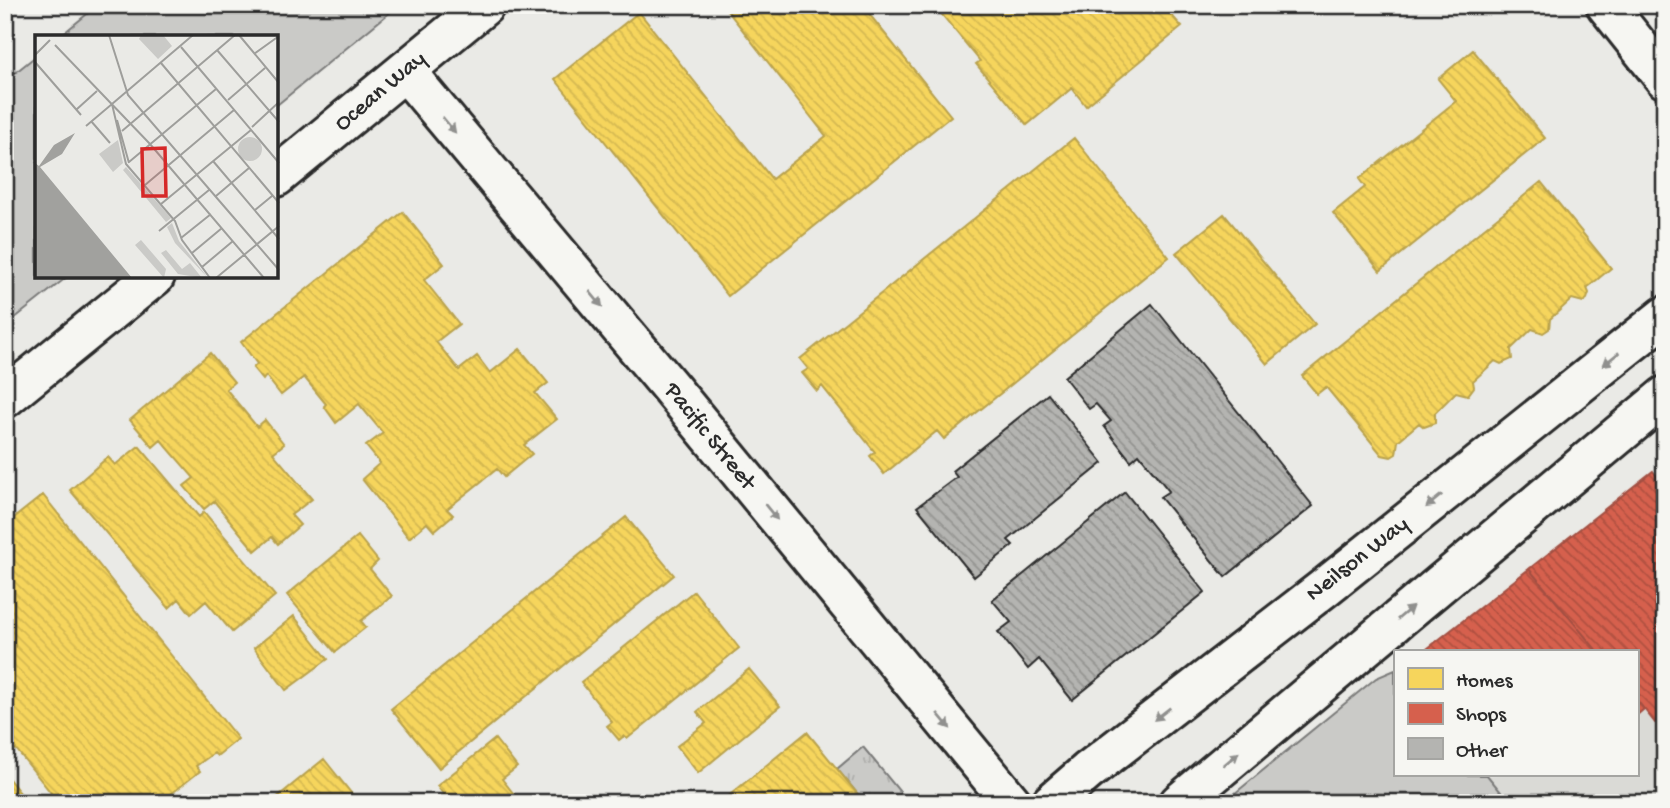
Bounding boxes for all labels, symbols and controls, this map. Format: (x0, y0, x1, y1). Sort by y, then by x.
inset map (35, 35, 278, 278)
street label: Ocean Way (329, 45, 433, 139)
one-way arrow (442, 115, 457, 133)
one-way arrow (588, 289, 603, 307)
one-way arrow (1603, 351, 1621, 366)
street label: Pacific Street (656, 376, 763, 498)
one-way arrow (1425, 493, 1443, 508)
one-way arrow (763, 504, 778, 521)
street label: Neilson Way (1301, 511, 1415, 609)
one-way arrow (1397, 606, 1414, 621)
legend (1394, 650, 1638, 776)
text: Homes (1456, 670, 1514, 695)
text: Shops (1456, 704, 1507, 729)
one-way arrow (1153, 707, 1171, 722)
one-way arrow (937, 712, 952, 730)
text: Other (1456, 740, 1508, 765)
one-way arrow (1222, 752, 1239, 767)

